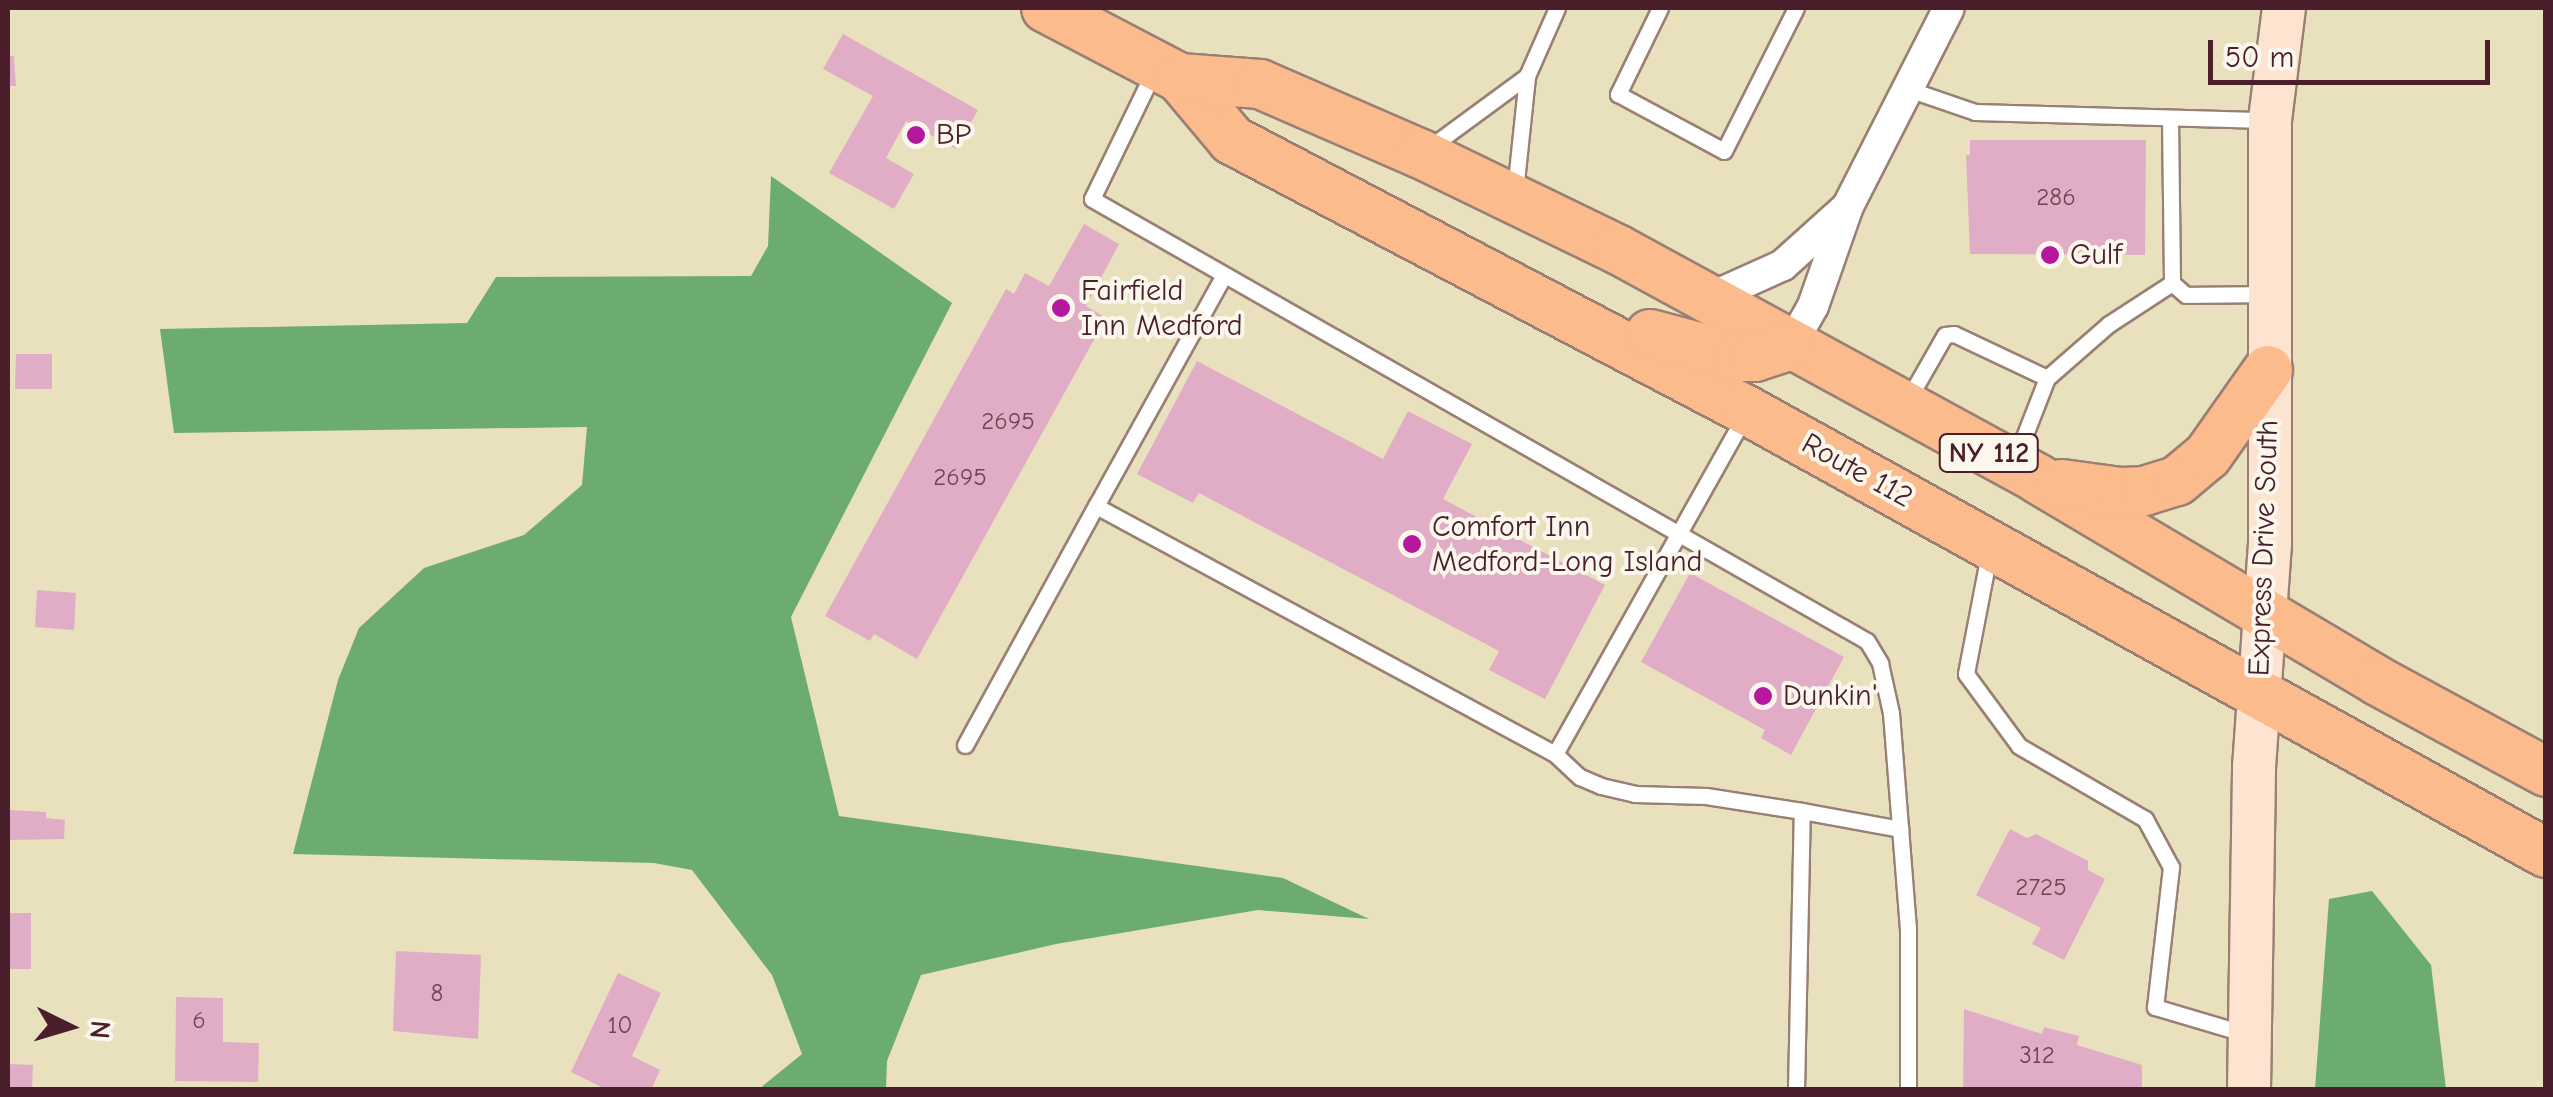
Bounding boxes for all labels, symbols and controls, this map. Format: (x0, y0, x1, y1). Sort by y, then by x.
scale bar (2213, 20, 2496, 82)
text: 50 m (2225, 40, 2294, 75)
place label: BP (936, 117, 971, 153)
marker: BP (905, 124, 927, 146)
house number: 286 (2036, 182, 2076, 212)
place label: Gulf (2070, 237, 2122, 273)
marker: Gulf (2039, 244, 2061, 266)
place label: Fairfield Inn Medford (1081, 273, 1243, 344)
marker: Fairfield Inn Medford (1050, 297, 1072, 319)
house number: 2695 (981, 406, 1035, 436)
street label: Express Drive South (2242, 419, 2286, 677)
street label: Route 112 (1795, 426, 1919, 516)
road number: NY 112 (1936, 430, 2042, 476)
house number: 2695 (933, 462, 987, 492)
place label: Comfort Inn Medford-Long Island (1432, 509, 1702, 580)
marker: Comfort Inn Medford-Long Island (1401, 533, 1423, 555)
place label: Dunkin' (1783, 678, 1878, 714)
marker: Dunkin' (1752, 685, 1774, 707)
house number: 2725 (2015, 872, 2067, 902)
north arrow (20, 977, 120, 1077)
house number: 8 (431, 978, 443, 1008)
house number: 6 (192, 1005, 206, 1035)
house number: 10 (607, 1010, 633, 1040)
text: N (83, 1019, 117, 1040)
house number: 312 (2019, 1040, 2055, 1070)

